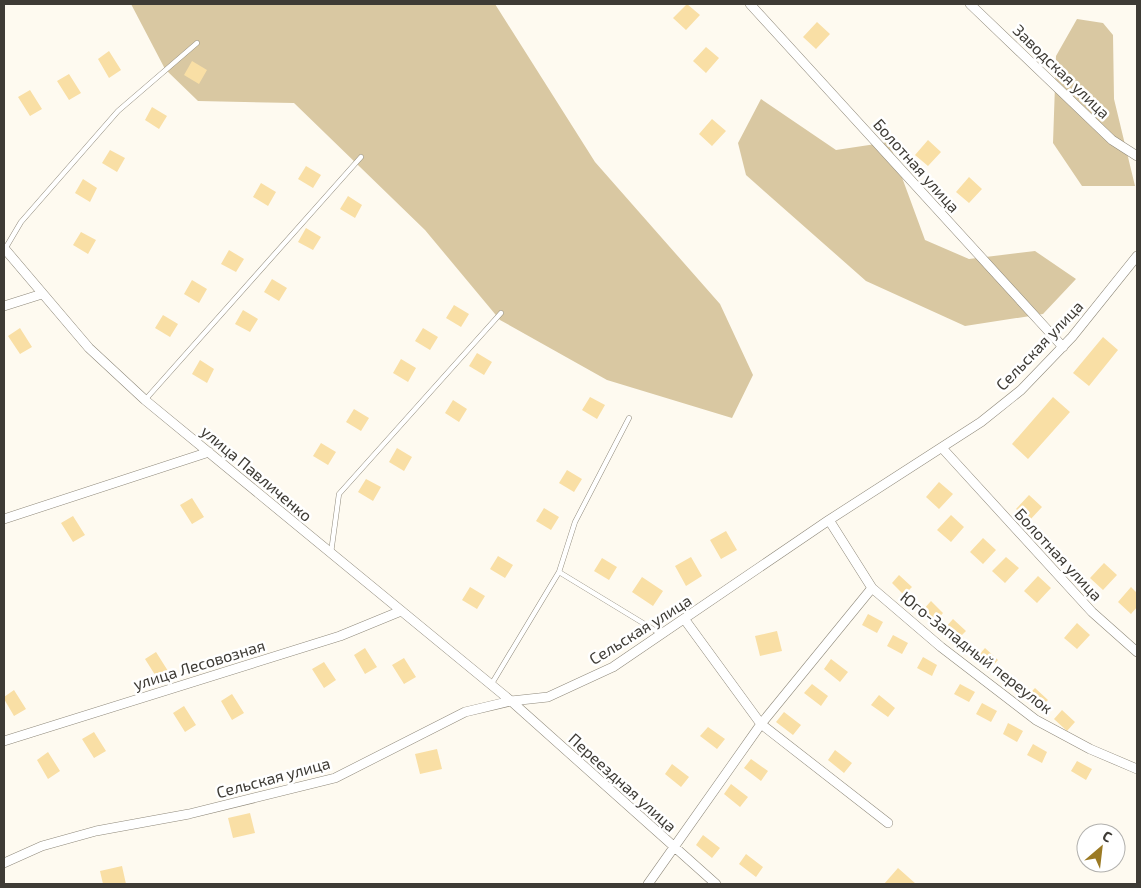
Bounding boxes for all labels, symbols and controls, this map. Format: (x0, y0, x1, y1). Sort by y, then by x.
street label: Заводская улица (1009, 20, 1114, 123)
street label: Болотная улица (869, 114, 964, 216)
street label: Сельская улица (991, 296, 1087, 394)
street label: улица Павличенко (197, 421, 316, 526)
street label: Болотная улица (1011, 504, 1107, 605)
street label: Юго-Западный переулок (897, 587, 1057, 718)
street label: Сельская улица (585, 590, 695, 669)
street label: улица Лесовозная (131, 635, 268, 694)
street label: Переездная улица (565, 729, 681, 836)
street label: Сельская улица (214, 753, 332, 802)
north arrow (1076, 823, 1126, 873)
text: С (1100, 827, 1115, 846)

